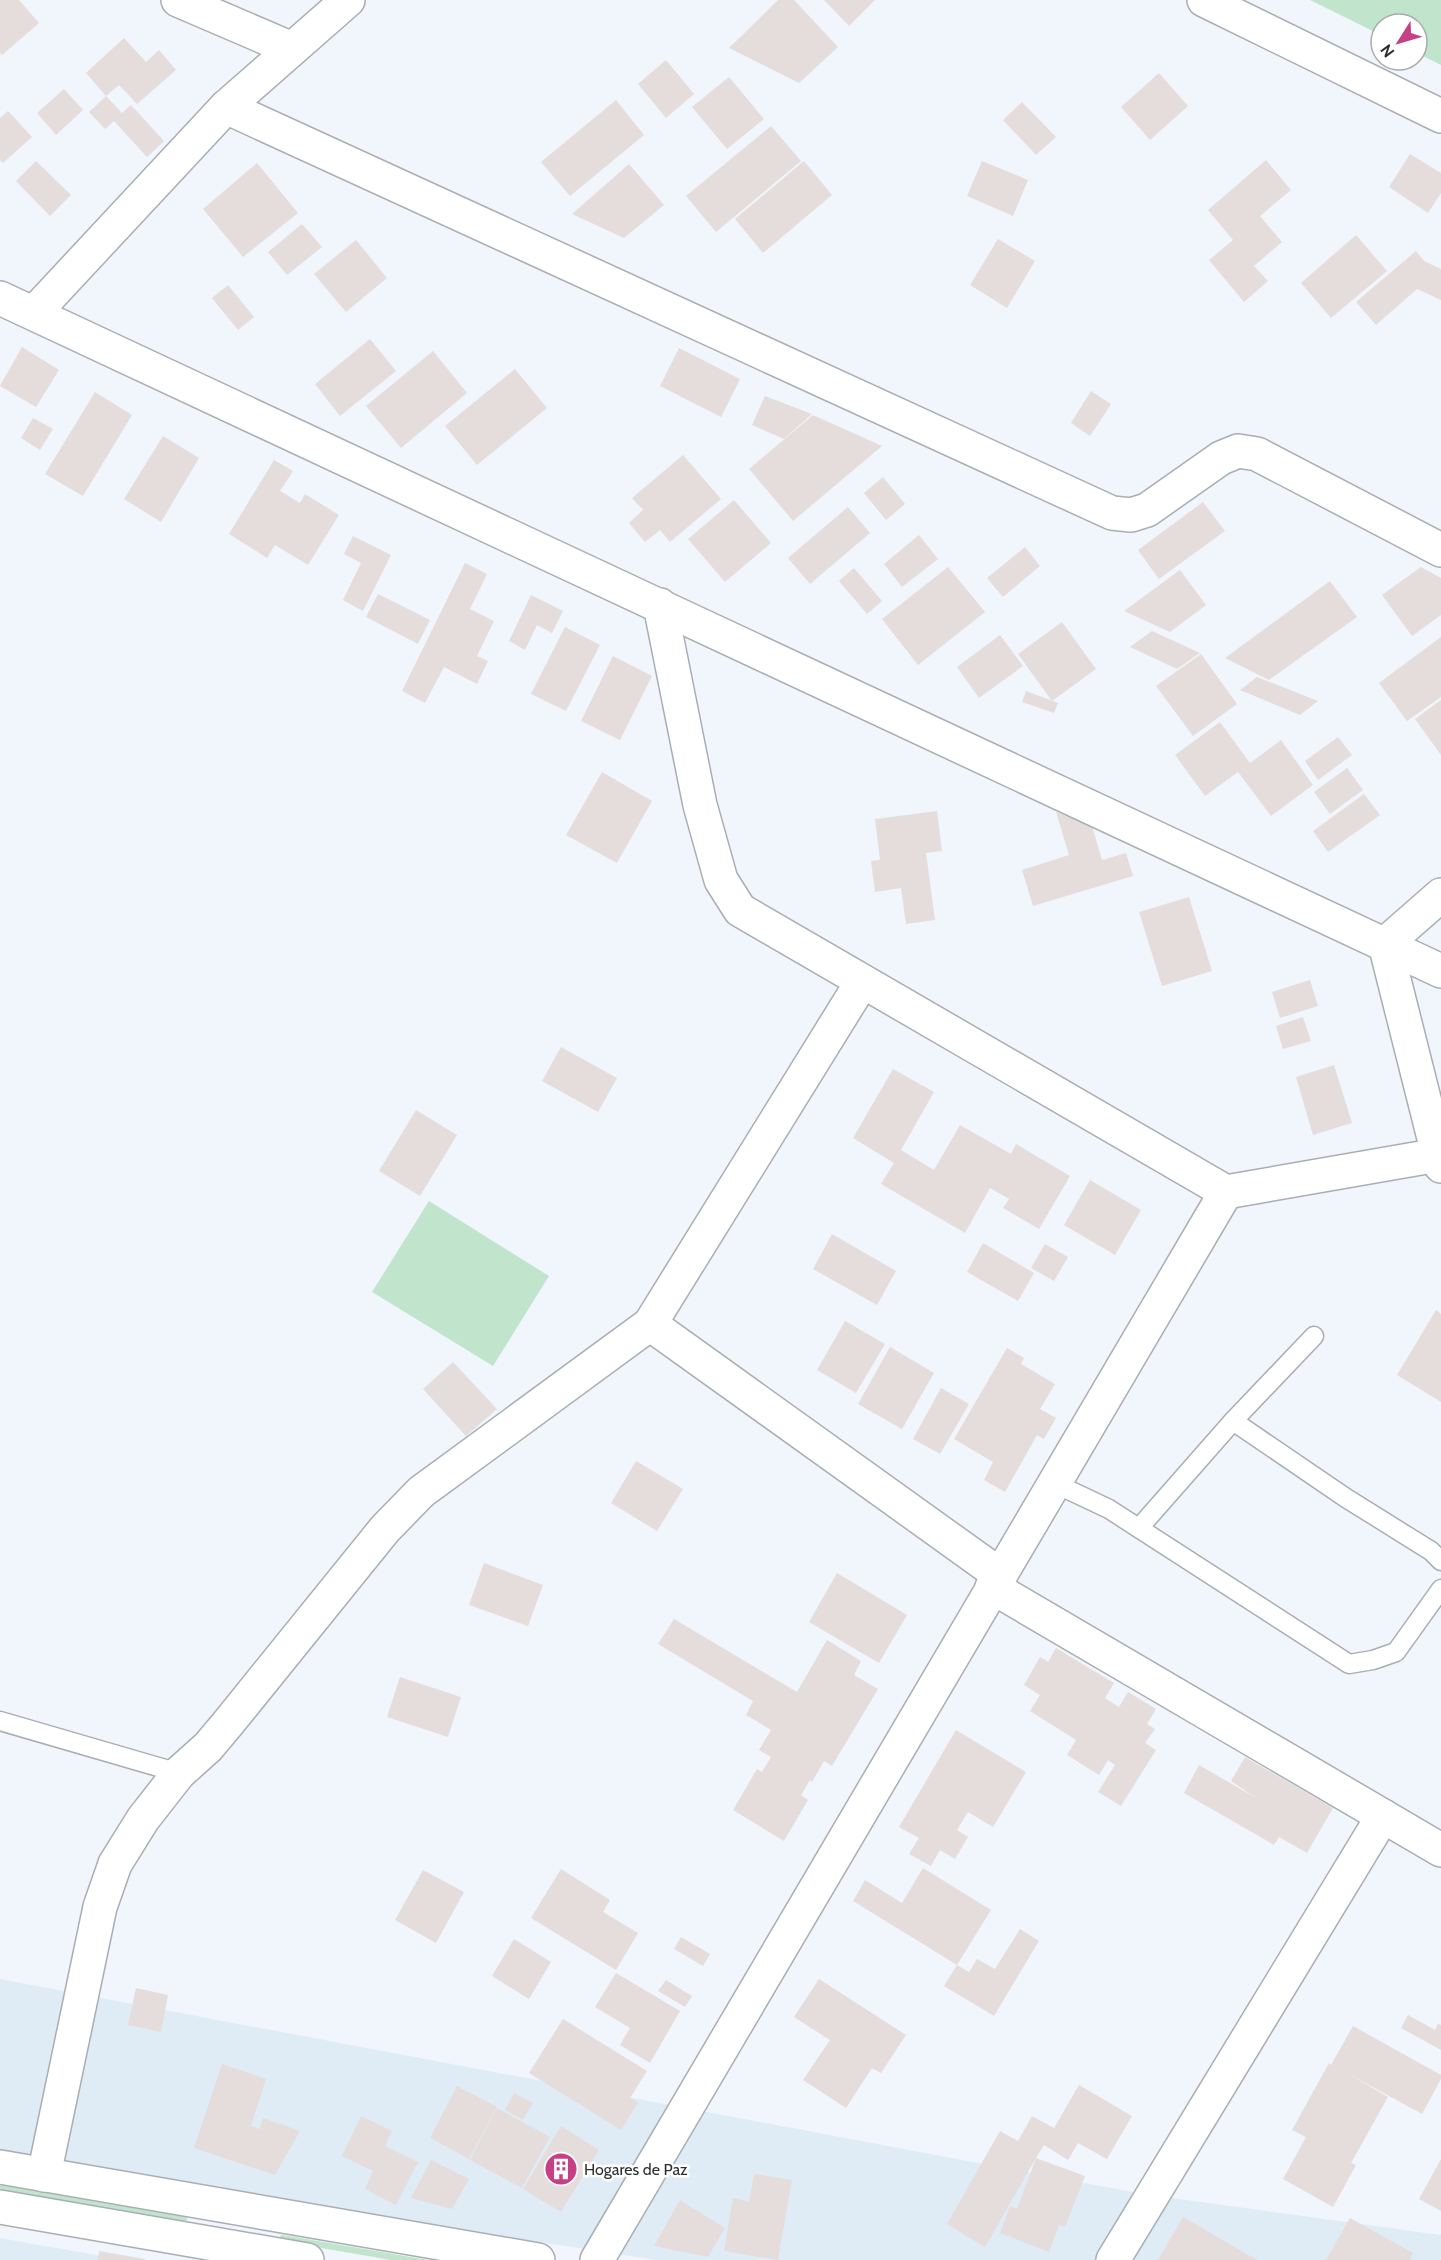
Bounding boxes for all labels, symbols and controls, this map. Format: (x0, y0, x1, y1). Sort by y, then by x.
north arrow (1369, 12, 1429, 72)
text: N (1376, 40, 1398, 61)
building icon: Hogares de Paz (543, 2151, 579, 2187)
place label: Hogares de Paz (584, 2160, 688, 2179)

